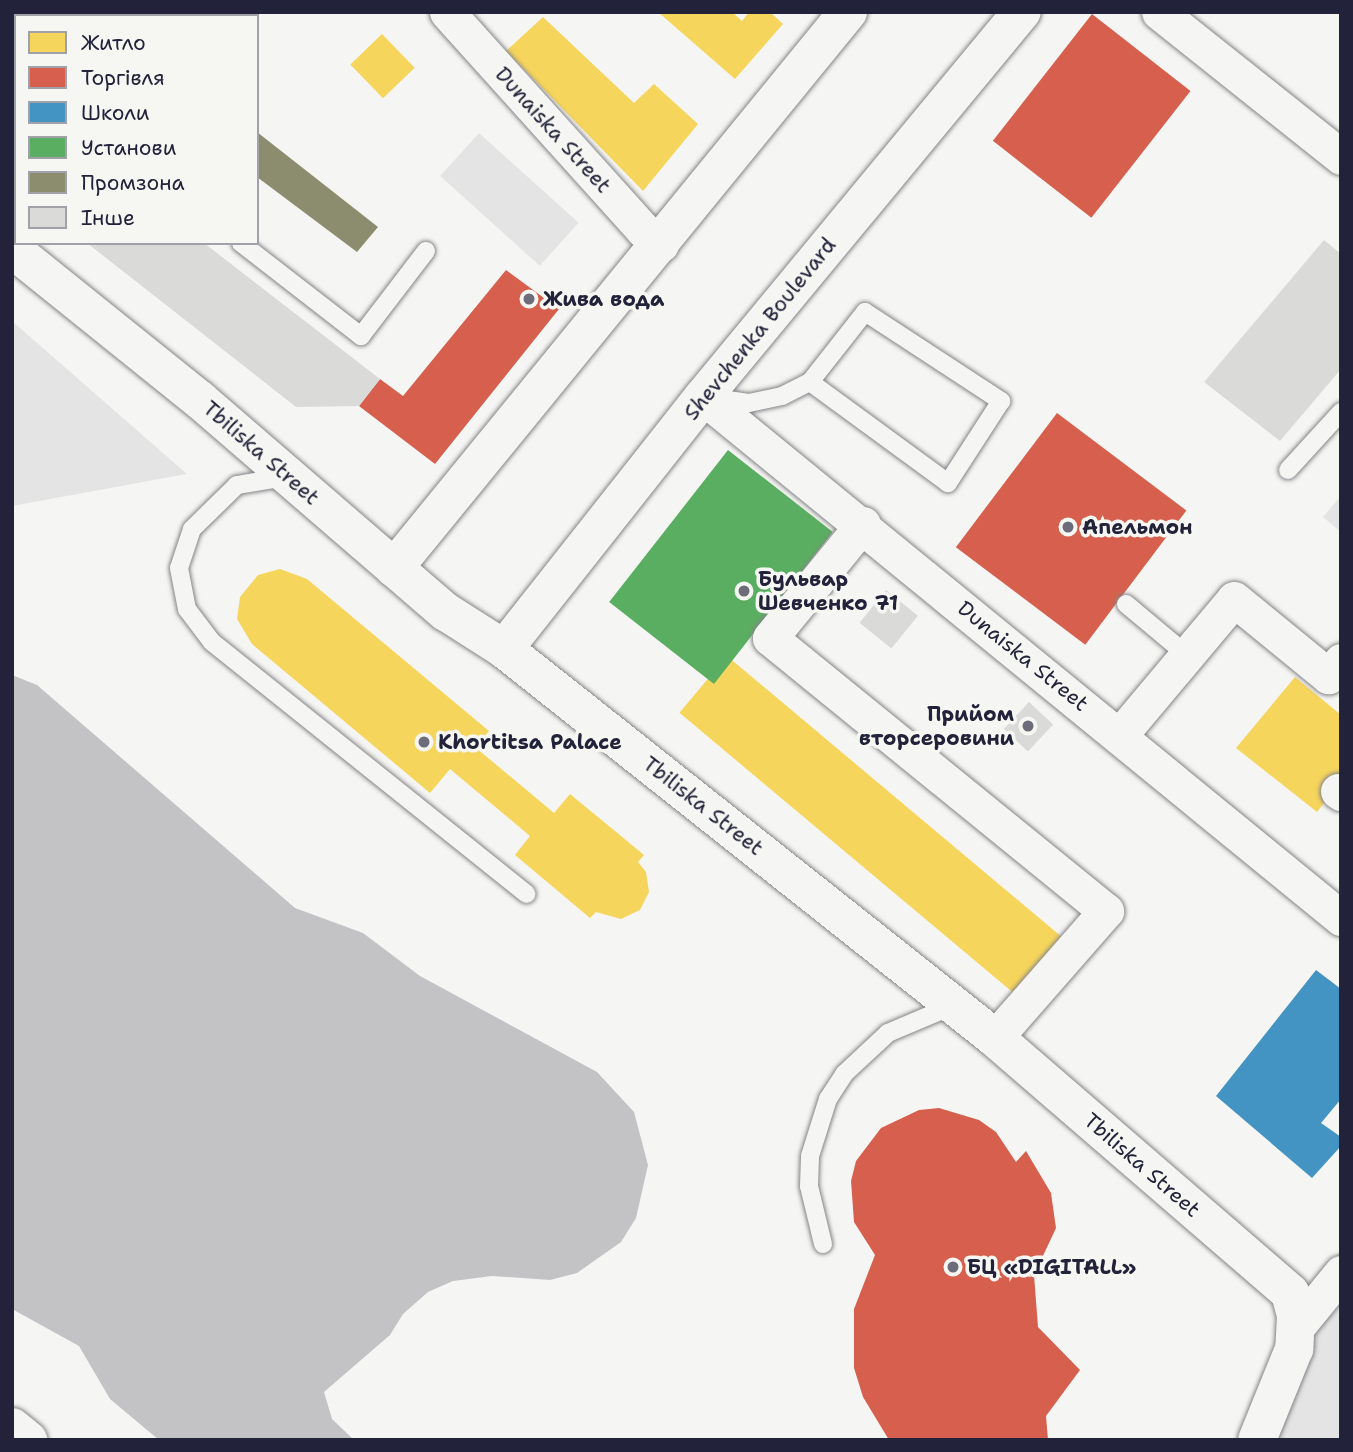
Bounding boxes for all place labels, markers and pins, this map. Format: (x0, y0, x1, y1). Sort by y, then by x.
place label: Жива вода (543, 286, 664, 312)
marker: Жива вода (521, 291, 537, 307)
place label: Апельмон (1082, 514, 1193, 540)
marker: Апельмон (1060, 519, 1076, 535)
place label: Бульвар Шевченко 71 (758, 566, 898, 616)
marker: Бульвар Шевченко 71 (736, 583, 752, 599)
place label: Прийом вторсеровини (859, 701, 1014, 751)
marker: Прийом вторсеровини (1020, 718, 1036, 734)
place label: Khortitsa Palace (438, 729, 622, 755)
marker: Khortitsa Palace (416, 734, 432, 750)
place label: БЦ «DIGITALL» (967, 1254, 1136, 1280)
marker: БЦ «DIGITALL» (945, 1259, 961, 1275)

